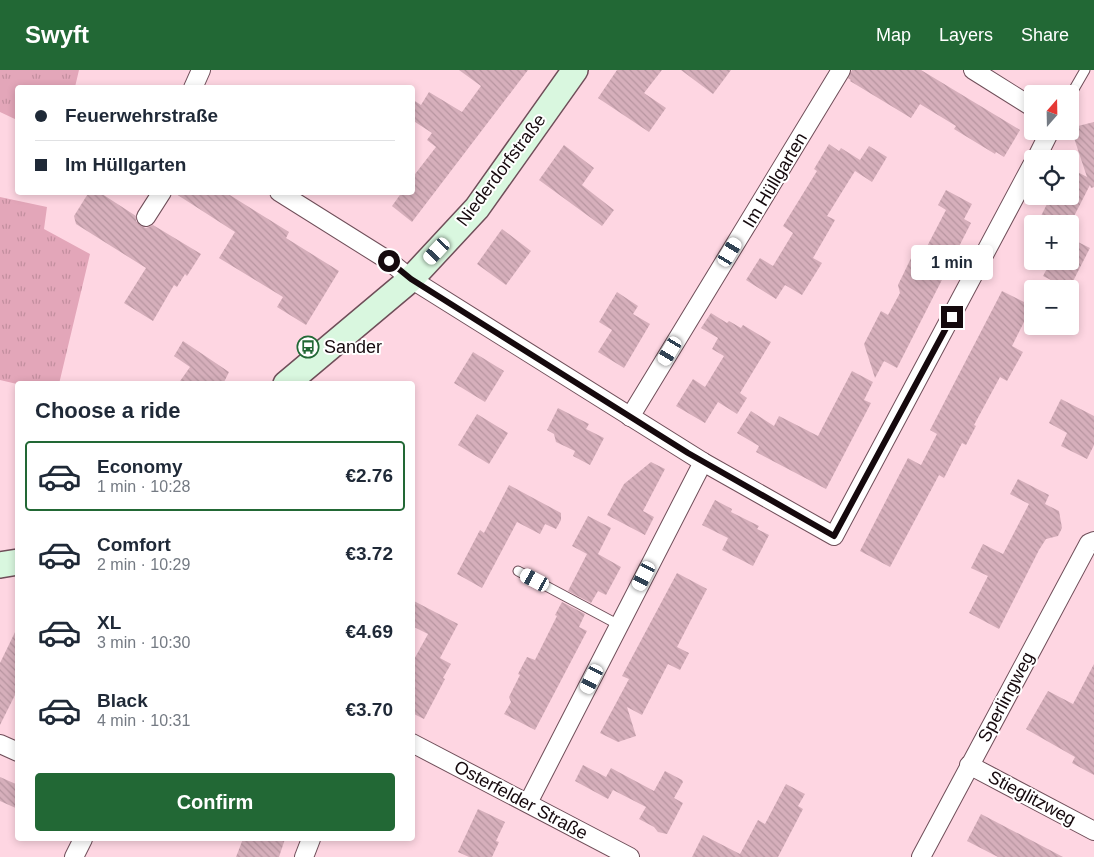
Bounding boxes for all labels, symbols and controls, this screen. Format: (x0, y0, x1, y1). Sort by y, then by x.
text: Swyft (25, 21, 89, 48)
text: Map (876, 25, 911, 45)
text: Layers (939, 25, 993, 45)
text: Share (1021, 25, 1069, 45)
north arrow (1024, 85, 1079, 140)
map controls (1024, 85, 1079, 335)
text: Feuerwehrstraße (65, 105, 218, 126)
street label: Niederdorfstraße (452, 110, 550, 230)
street label: Im Hüllgarten (739, 129, 811, 231)
button: locate (1024, 150, 1079, 205)
text: Im Hüllgarten (65, 154, 186, 175)
button: + (1024, 215, 1079, 270)
car (421, 235, 452, 267)
car (715, 235, 744, 269)
callout: 1 min (911, 244, 993, 280)
route start (378, 250, 400, 272)
text: 1 min (931, 254, 973, 271)
button: − (1024, 280, 1079, 335)
route end (941, 306, 963, 328)
car (655, 334, 684, 368)
bus stop icon: Sander (296, 335, 320, 359)
place label: Sander (324, 337, 382, 357)
text: Choose a ride (35, 398, 180, 423)
icon: car (37, 454, 82, 499)
text: Economy (97, 456, 183, 477)
text: €2.76 (345, 465, 393, 486)
text: 1 min · 10:28 (97, 478, 190, 495)
icon: car (37, 532, 82, 577)
text: Comfort (97, 534, 171, 555)
text: €3.72 (345, 543, 393, 564)
text: 2 min · 10:29 (97, 556, 190, 573)
car (630, 559, 657, 593)
car (518, 566, 551, 594)
icon: car (37, 610, 82, 655)
text: XL (97, 612, 121, 633)
text: €4.69 (345, 621, 393, 642)
text: 3 min · 10:30 (97, 634, 190, 651)
street label: Sperlingweg (974, 649, 1038, 745)
car (578, 662, 605, 696)
icon: car (37, 688, 82, 733)
text: Black (97, 690, 148, 711)
text: €3.70 (345, 699, 393, 720)
text: 4 min · 10:31 (97, 712, 190, 729)
street label: Osterfelder Straße (451, 756, 591, 844)
street label: Stieglitzweg (985, 767, 1079, 829)
button: Confirm (35, 773, 395, 831)

